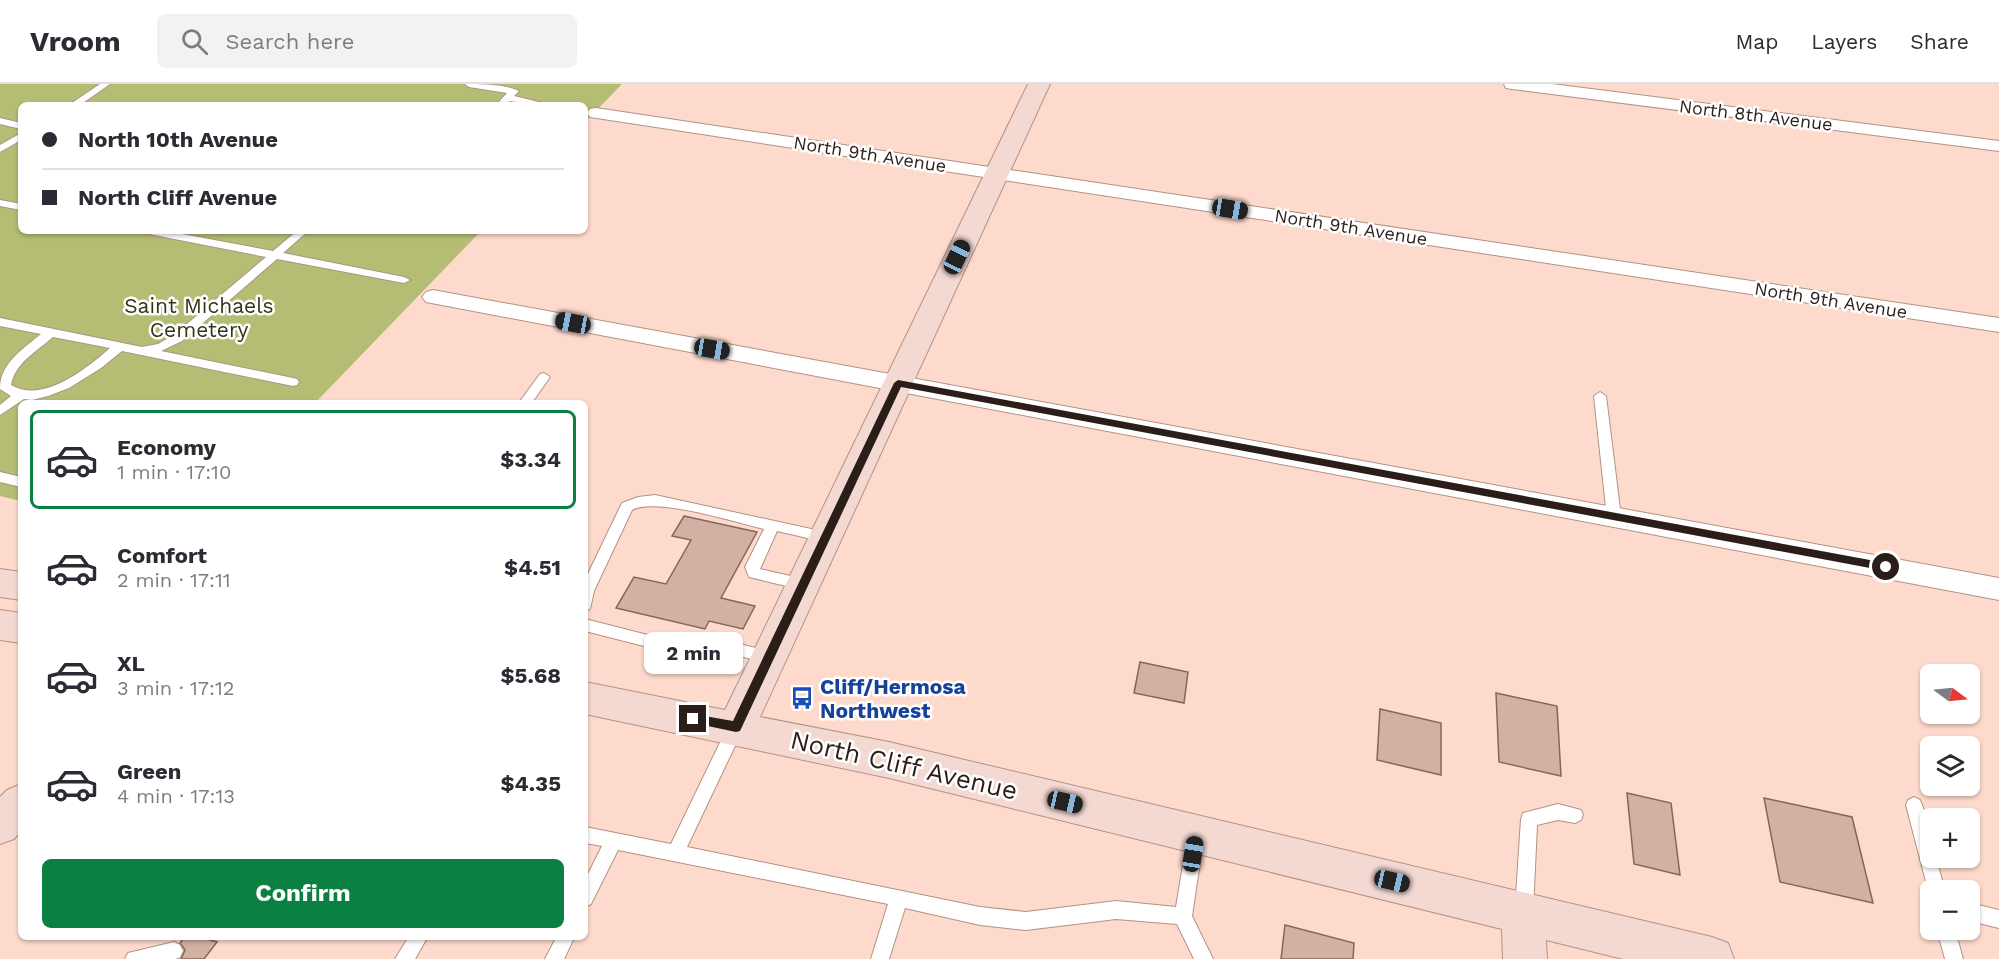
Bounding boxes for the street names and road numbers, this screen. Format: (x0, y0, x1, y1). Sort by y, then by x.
street label: North 8th Avenue (1678, 95, 1834, 135)
street label: North 9th Avenue (792, 132, 948, 176)
street label: North 9th Avenue (1273, 205, 1429, 249)
street label: North 9th Avenue (1753, 278, 1909, 322)
street label: North Cliff Avenue (788, 724, 1020, 806)

